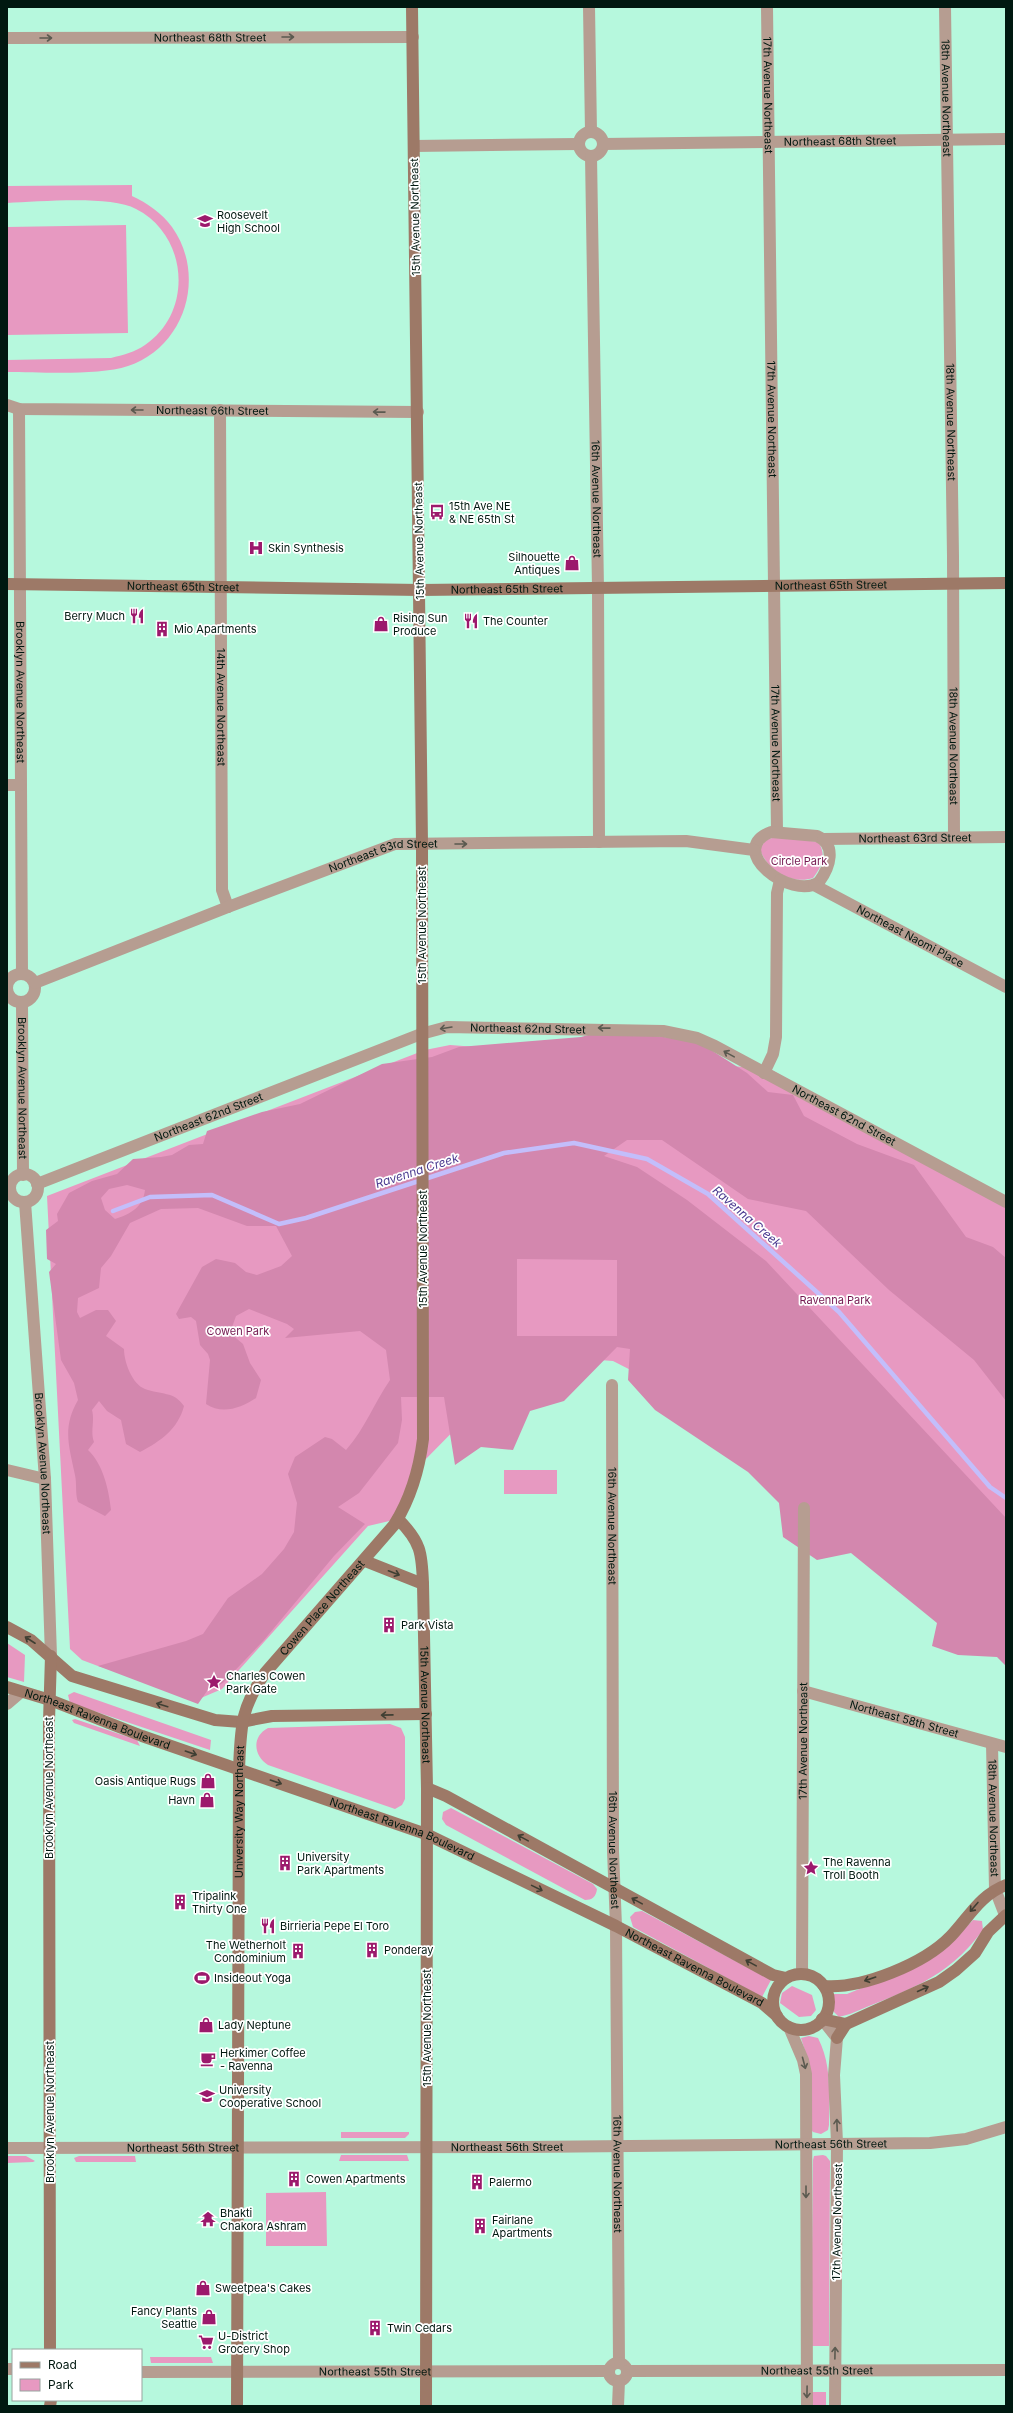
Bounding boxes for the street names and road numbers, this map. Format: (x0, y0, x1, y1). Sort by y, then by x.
street label: Northeast 68th Street (154, 30, 267, 45)
street label: 17th Avenue Northeast (760, 36, 776, 154)
street label: 18th Avenue Northeast (938, 39, 954, 157)
street label: Northeast 68th Street (784, 133, 897, 149)
street label: 15th Avenue Northeast (407, 158, 423, 276)
street label: 17th Avenue Northeast (764, 360, 780, 478)
street label: 18th Avenue Northeast (943, 363, 959, 481)
street label: Northeast 66th Street (156, 403, 269, 418)
street label: 16th Avenue Northeast (589, 440, 605, 558)
street label: 15th Avenue Northeast (411, 482, 427, 600)
street label: Northeast 65th Street (775, 577, 888, 593)
street label: Northeast 65th Street (127, 579, 240, 594)
street label: Northeast 65th Street (451, 581, 564, 597)
street label: Brooklyn Avenue Northeast (13, 621, 28, 764)
street label: 14th Avenue Northeast (214, 648, 228, 766)
street label: 17th Avenue Northeast (768, 684, 784, 802)
street label: 18th Avenue Northeast (946, 687, 961, 805)
street label: Northeast 63rd Street (858, 830, 972, 846)
street label: Northeast 63rd Street (327, 837, 438, 875)
street label: 15th Avenue Northeast (415, 866, 429, 984)
street label: Northeast Naomi Place (854, 902, 966, 970)
street label: Brooklyn Avenue Northeast (15, 1017, 30, 1160)
street label: Northeast 62nd Street (470, 1020, 586, 1037)
street label: Northeast 62nd Street (790, 1082, 899, 1149)
street label: Northeast 62nd Street (152, 1089, 265, 1145)
street label: 15th Avenue Northeast (416, 1190, 430, 1308)
street label: Brooklyn Avenue Northeast (32, 1392, 54, 1535)
street label: 16th Avenue Northeast (605, 1467, 619, 1585)
street label: Cowen Place Northeast (276, 1557, 368, 1658)
street label: 15th Avenue Northeast (417, 1646, 434, 1764)
street label: 17th Avenue Northeast (796, 1682, 810, 1800)
street label: Northeast Ravenna Boulevard (23, 1686, 172, 1752)
street label: Northeast 58th Street (848, 1697, 961, 1741)
street label: Brooklyn Avenue Northeast (42, 1717, 56, 1859)
street label: University Way Northeast (232, 1745, 247, 1878)
street label: 18th Avenue Northeast (985, 1759, 1002, 1877)
street label: 16th Avenue Northeast (606, 1791, 622, 1910)
street label: Northeast Ravenna Boulevard (328, 1794, 477, 1863)
street label: Northeast Ravenna Boulevard (623, 1925, 766, 2010)
street label: 15th Avenue Northeast (420, 1969, 434, 2087)
street label: Brooklyn Avenue Northeast (43, 2041, 57, 2183)
street label: 16th Avenue Northeast (610, 2115, 625, 2233)
street label: Northeast 56th Street (775, 2136, 888, 2152)
street label: Northeast 56th Street (451, 2140, 564, 2154)
street label: Northeast 56th Street (127, 2141, 240, 2155)
street label: 17th Avenue Northeast (829, 2163, 845, 2281)
street label: Northeast 55th Street (761, 2363, 874, 2378)
street label: Northeast 55th Street (319, 2364, 432, 2379)

